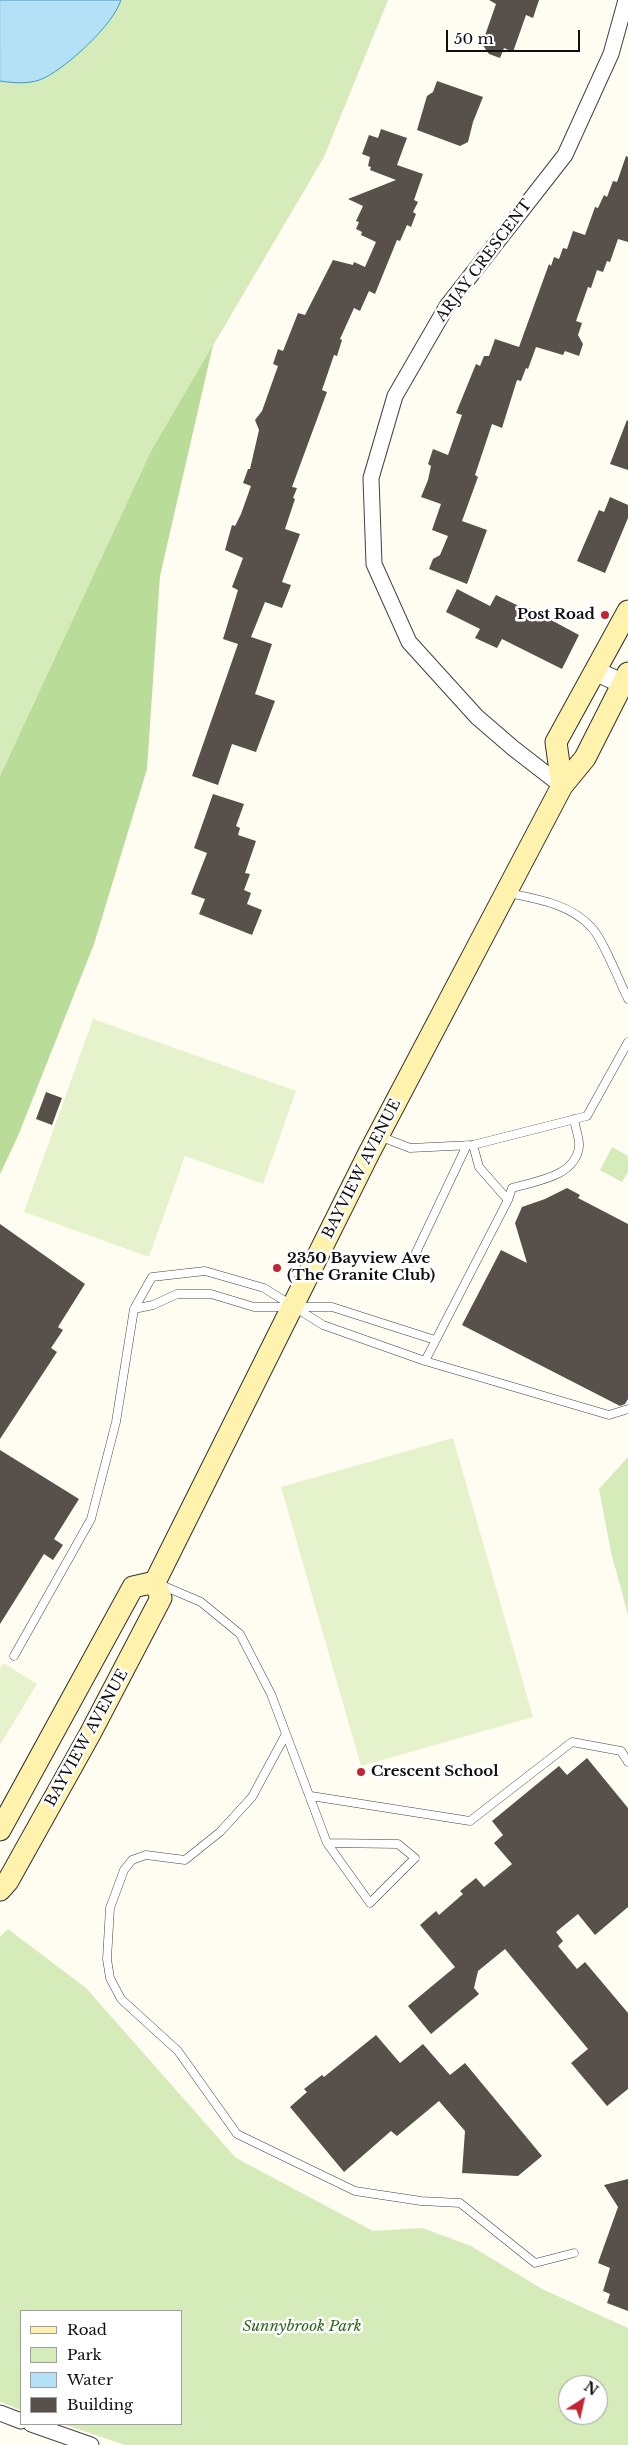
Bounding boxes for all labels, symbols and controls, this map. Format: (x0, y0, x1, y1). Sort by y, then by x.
scale bar (448, 20, 582, 52)
text: 50 m (454, 29, 494, 48)
street label: ARJAY CRESCENT (432, 197, 536, 325)
place label: Post Road (517, 606, 595, 624)
marker: Post Road (599, 609, 611, 621)
street label: BAYVIEW AVENUE (319, 1096, 405, 1242)
place label: 2350 Bayview Ave (The Granite Club) (287, 1250, 435, 1285)
marker: 2350 Bayview Ave (The Granite Club) (271, 1262, 283, 1274)
street label: BAYVIEW AVENUE (42, 1666, 132, 1810)
place label: Crescent School (371, 1763, 499, 1781)
marker: Crescent School (355, 1766, 367, 1778)
legend (20, 2310, 182, 2425)
park label: Sunnybrook Park (242, 2318, 362, 2336)
text: Road (67, 2320, 107, 2339)
text: Park (67, 2345, 102, 2364)
text: Water (67, 2370, 113, 2389)
north arrow (558, 2375, 608, 2425)
text: N (580, 2377, 602, 2400)
text: Building (67, 2395, 133, 2414)

